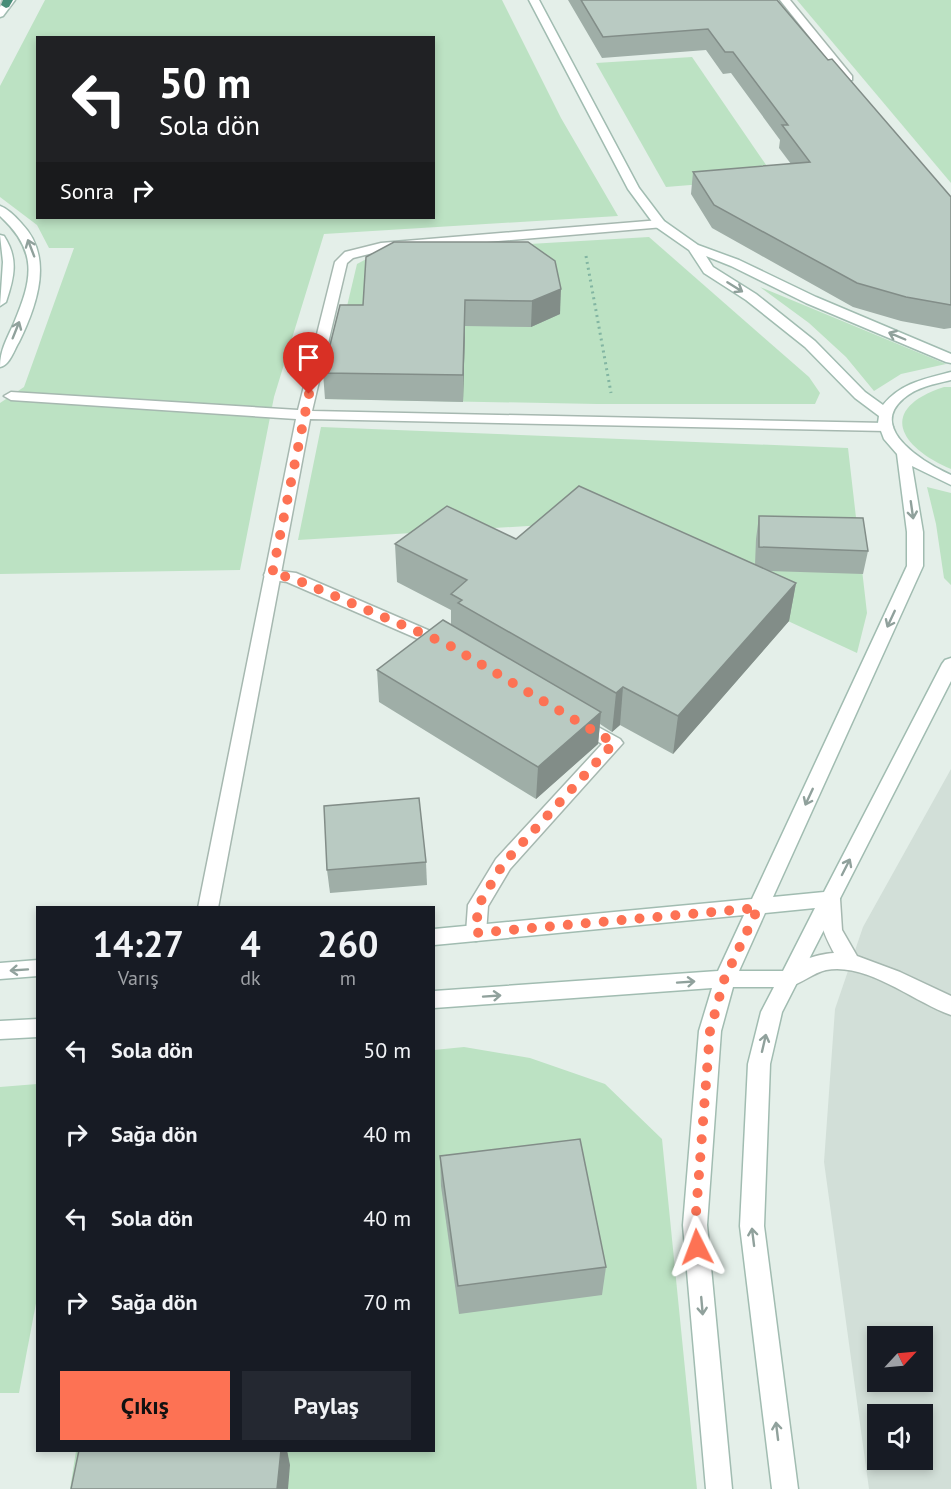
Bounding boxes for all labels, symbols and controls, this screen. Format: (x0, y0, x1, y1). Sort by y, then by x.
text: 50 m (159, 55, 251, 110)
icon: left (60, 60, 138, 138)
text: Sola dön (159, 108, 260, 142)
icon: right (126, 174, 159, 207)
text: Sonra (60, 177, 114, 205)
one-way arrow (24, 240, 35, 258)
one-way arrow (727, 281, 744, 294)
one-way arrow (11, 322, 22, 340)
one-way arrow (888, 330, 907, 341)
pin (283, 332, 334, 394)
icon: arrive (292, 341, 325, 374)
one-way arrow (906, 500, 917, 520)
one-way arrow (885, 610, 896, 628)
one-way arrow (803, 787, 815, 805)
one-way arrow (841, 859, 853, 877)
text: 14:27 (92, 920, 184, 967)
text: 4 (240, 920, 261, 967)
text: 260 (317, 920, 378, 967)
one-way arrow (9, 964, 29, 975)
text: Varış (118, 965, 159, 991)
text: dk (240, 965, 261, 991)
text: m (340, 965, 356, 991)
one-way arrow (676, 976, 696, 987)
one-way arrow (481, 991, 501, 1002)
icon: left (60, 1034, 93, 1067)
one-way arrow (759, 1034, 771, 1053)
text: Sola dön (111, 1036, 193, 1064)
text: 50 m (363, 1036, 411, 1064)
icon: right (60, 1118, 93, 1151)
text: Sağa dön (111, 1120, 198, 1148)
text: 40 m (363, 1120, 411, 1148)
icon: left (60, 1202, 93, 1235)
text: Sola dön (111, 1204, 193, 1232)
text: 40 m (363, 1204, 411, 1232)
position arrow (665, 1215, 729, 1279)
one-way arrow (747, 1228, 758, 1248)
icon: right (60, 1286, 93, 1319)
text: Sağa dön (111, 1288, 198, 1316)
text: 70 m (363, 1288, 411, 1316)
one-way arrow (697, 1296, 708, 1315)
north arrow (867, 1326, 933, 1392)
map controls (867, 1326, 933, 1470)
button: Çıkış (60, 1371, 230, 1440)
button: Paylaş (242, 1371, 411, 1440)
button: sound (867, 1404, 933, 1470)
one-way arrow (772, 1422, 783, 1441)

